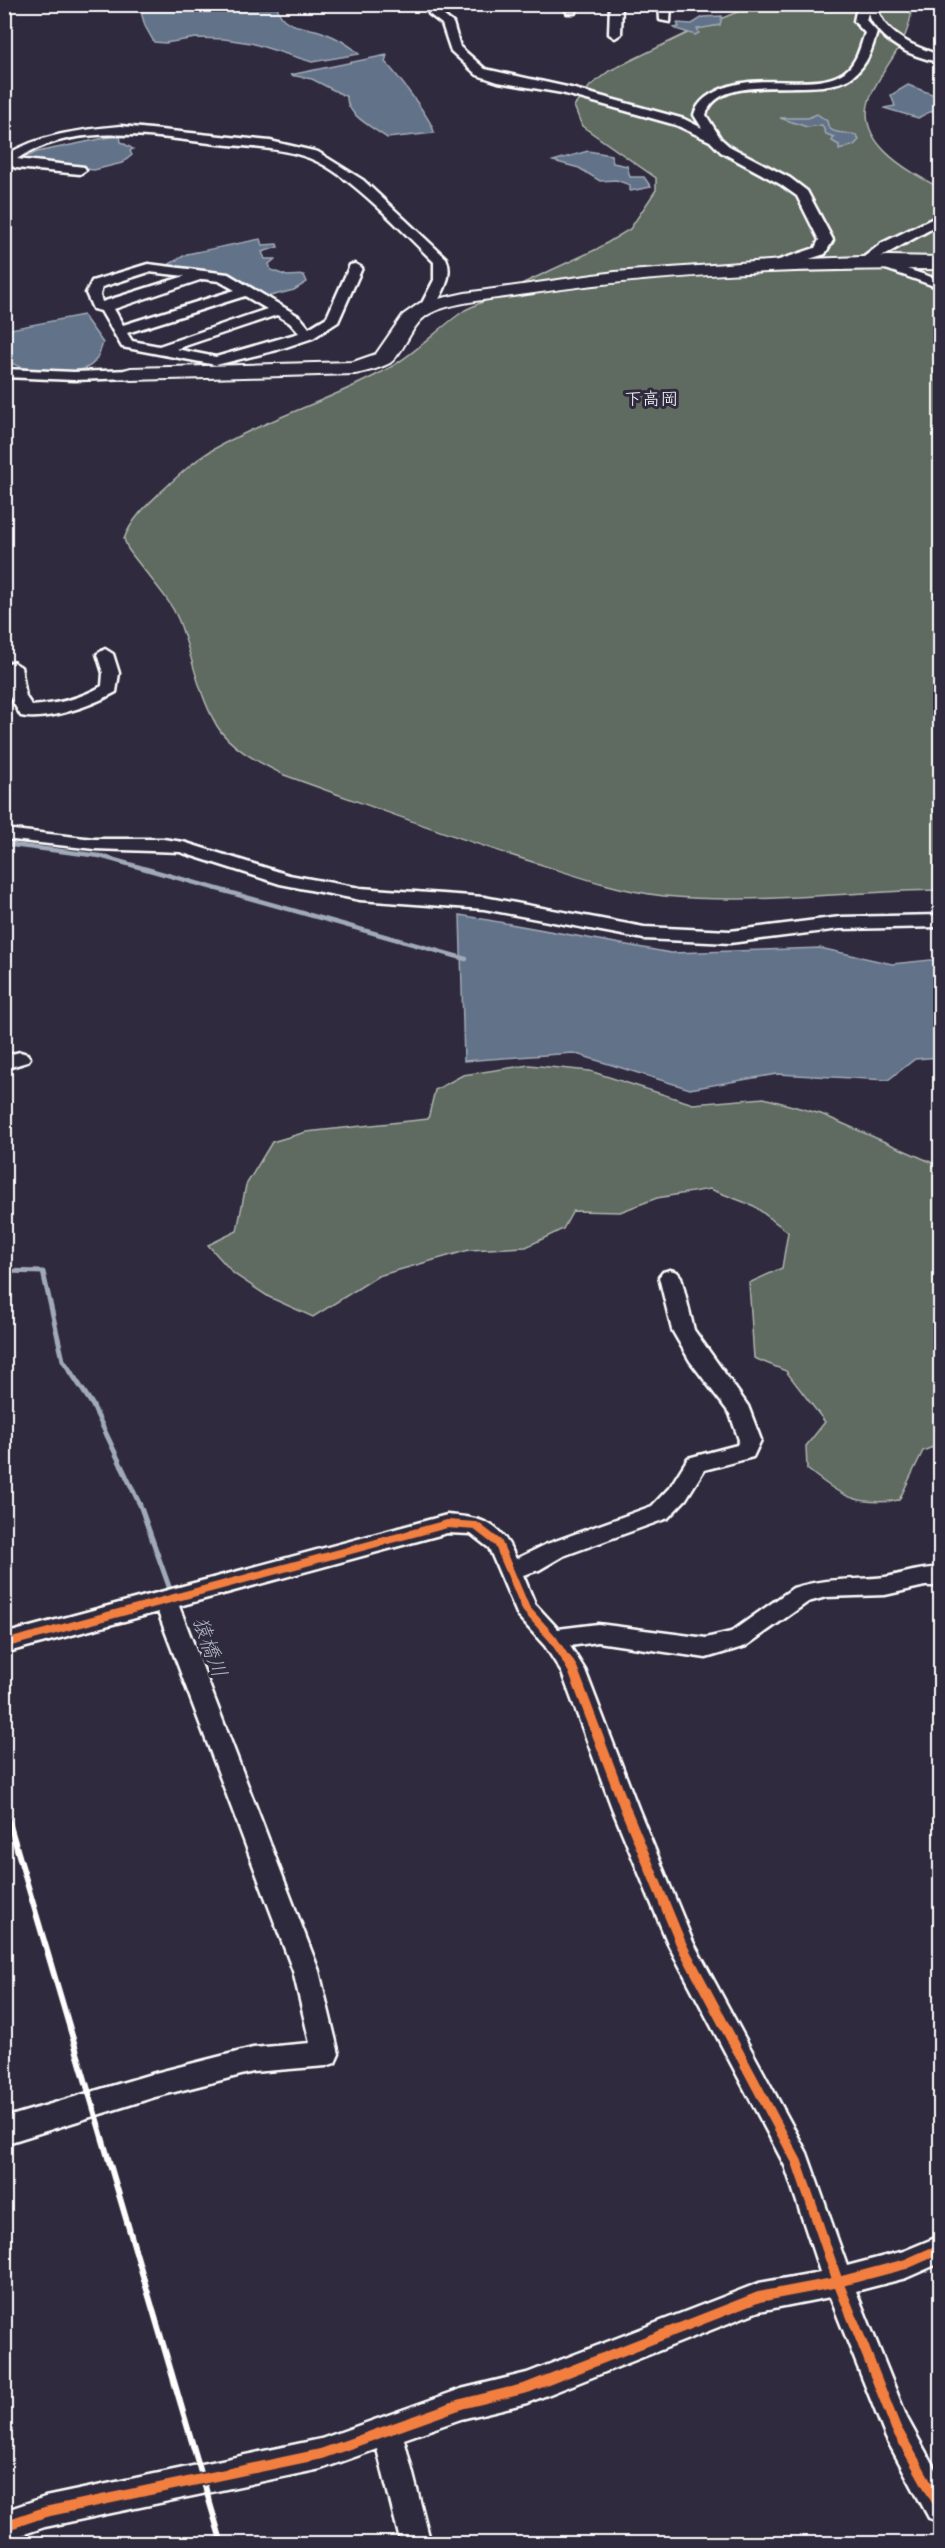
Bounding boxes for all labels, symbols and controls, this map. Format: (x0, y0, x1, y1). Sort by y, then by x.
district label: 下高岡 (624, 390, 678, 412)
water label: 猿橋川 (184, 1614, 230, 1682)

